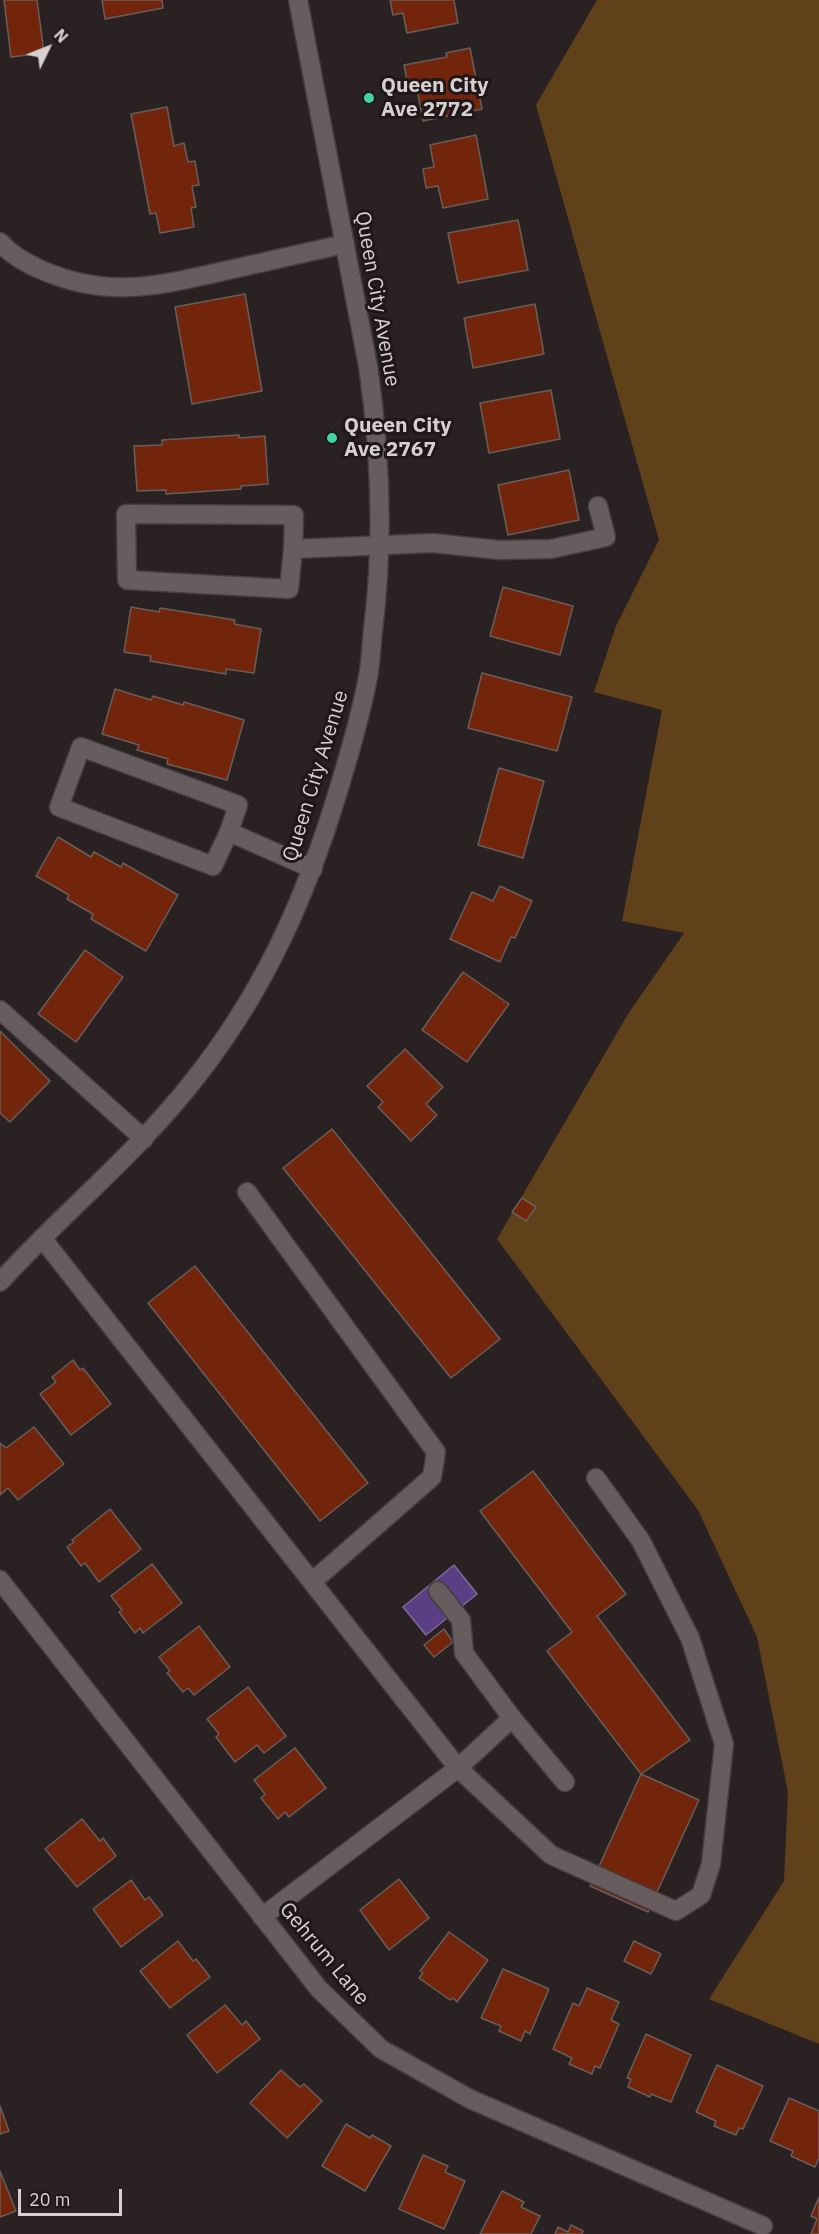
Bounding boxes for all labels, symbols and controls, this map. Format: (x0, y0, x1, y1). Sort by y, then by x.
north arrow (18, 18, 78, 78)
text: N (50, 25, 72, 47)
place label: Queen City Ave 2772 (381, 73, 489, 123)
marker: Queen City Ave 2772 (362, 91, 376, 105)
street label: Queen City Avenue (349, 209, 405, 389)
place label: Queen City Ave 2767 (344, 413, 452, 463)
marker: Queen City Ave 2767 (325, 431, 339, 445)
street label: Queen City Avenue (278, 687, 354, 865)
street label: Gehrum Lane (274, 1898, 374, 2010)
scale bar (21, 2177, 124, 2215)
text: 20 m (29, 2188, 71, 2211)

